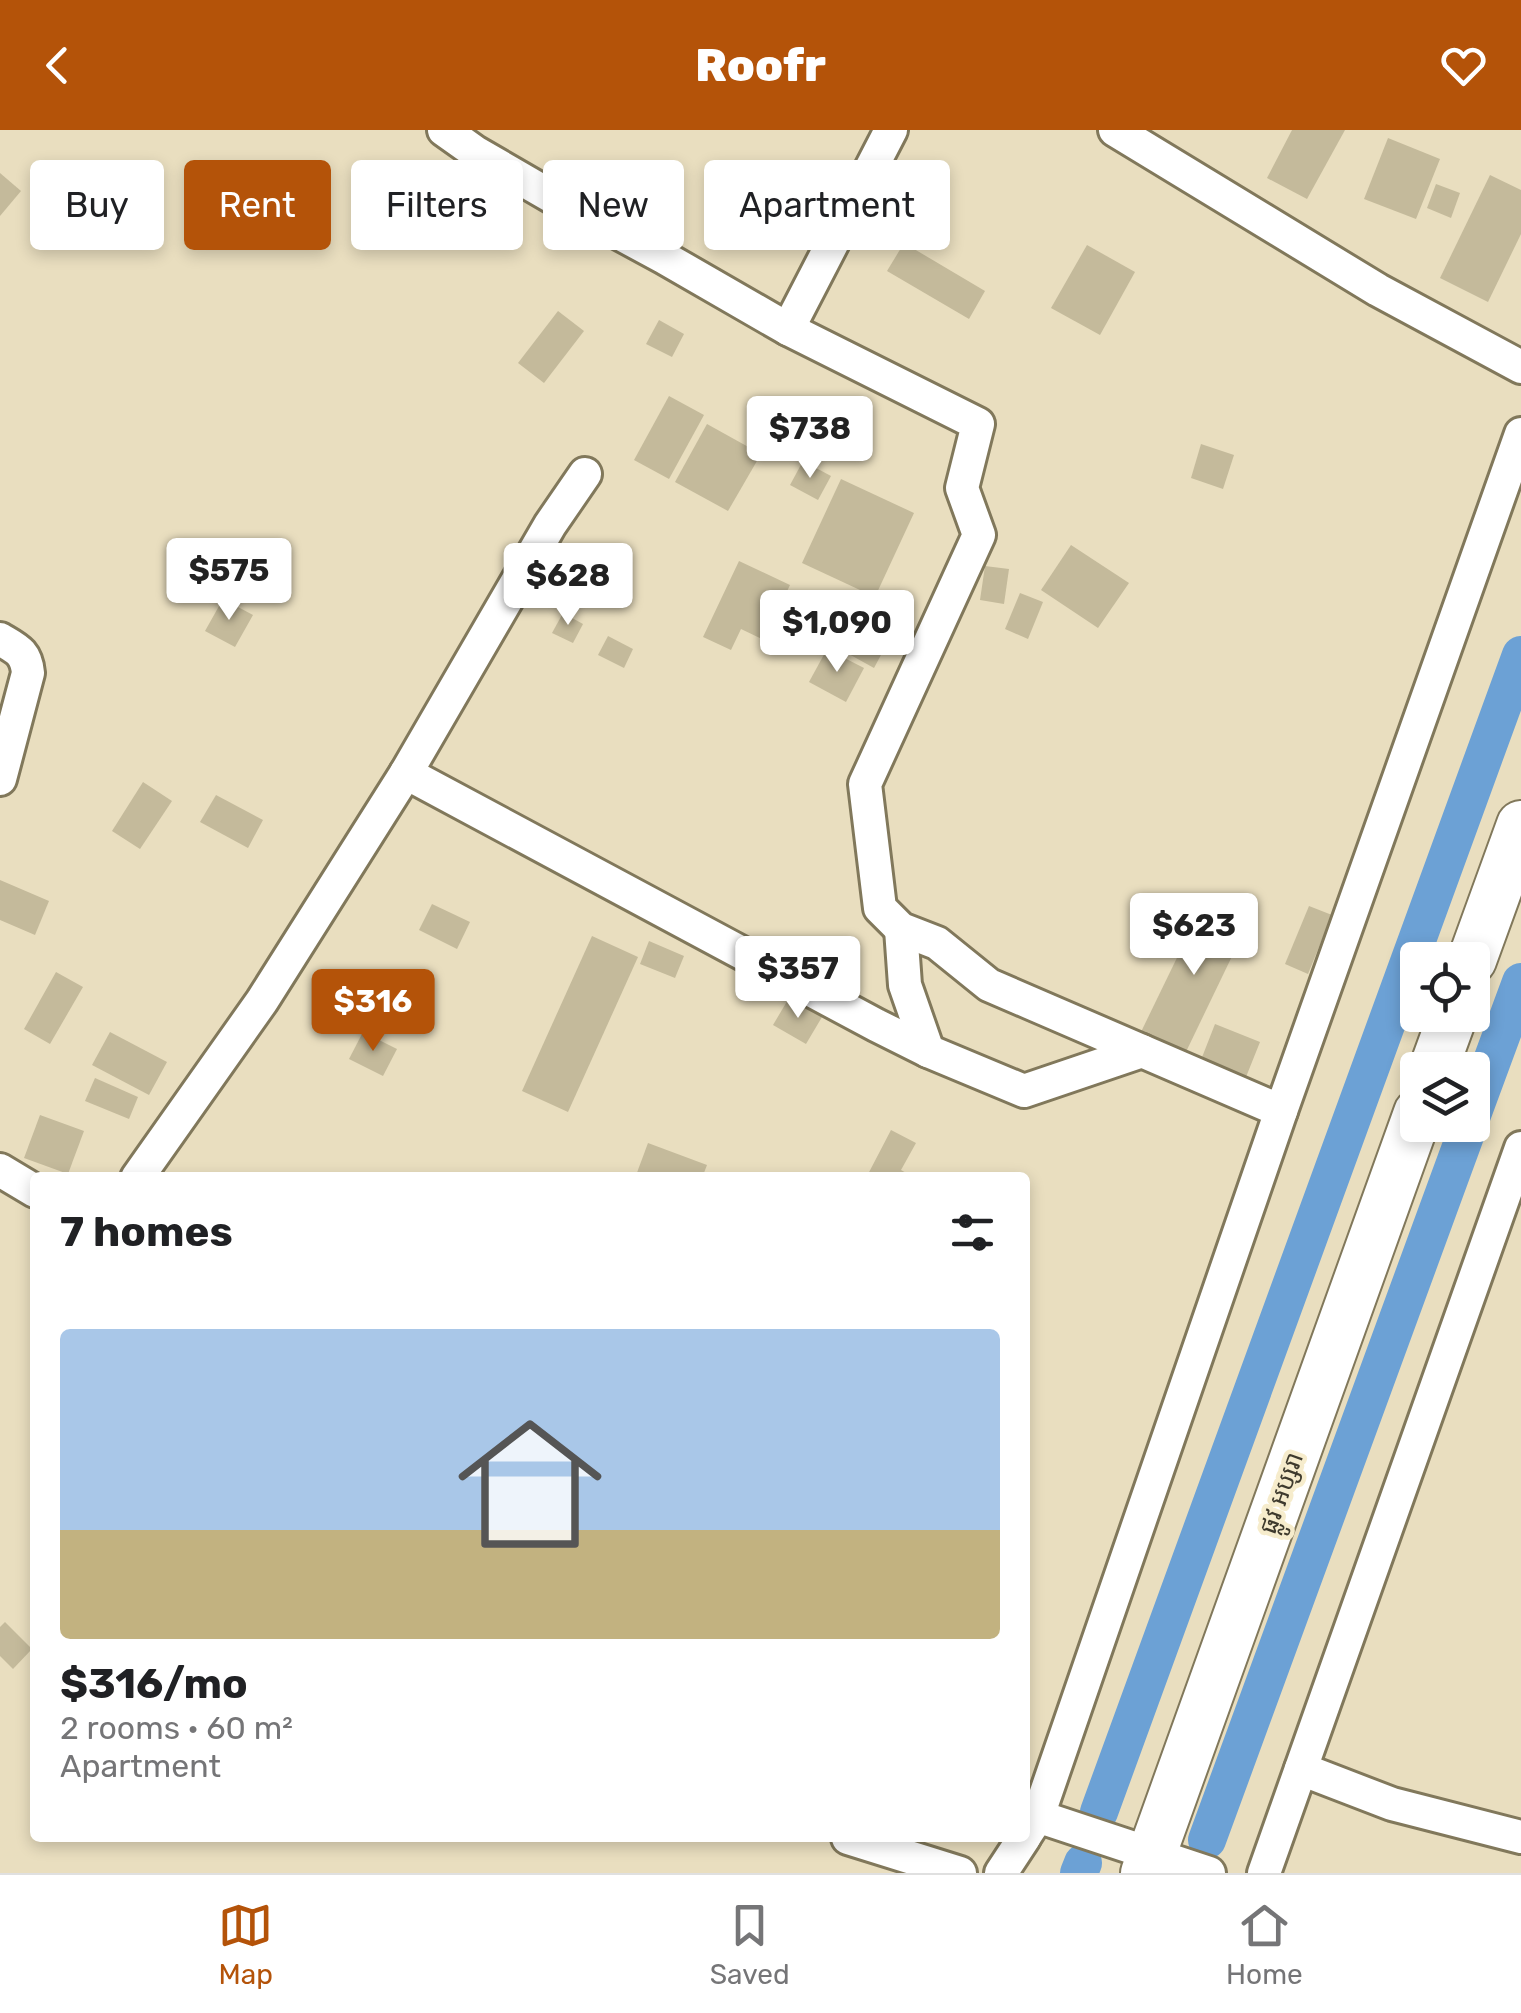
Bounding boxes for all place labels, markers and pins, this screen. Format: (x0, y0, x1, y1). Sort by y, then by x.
pin: $738 (751, 396, 869, 481)
pin: $575 (170, 538, 288, 623)
pin: $628 (509, 543, 627, 628)
pin: $1,090 (756, 590, 918, 675)
pin: $623 (1135, 893, 1253, 978)
pin: $357 (739, 936, 857, 1021)
pin: $316 (314, 969, 432, 1054)

